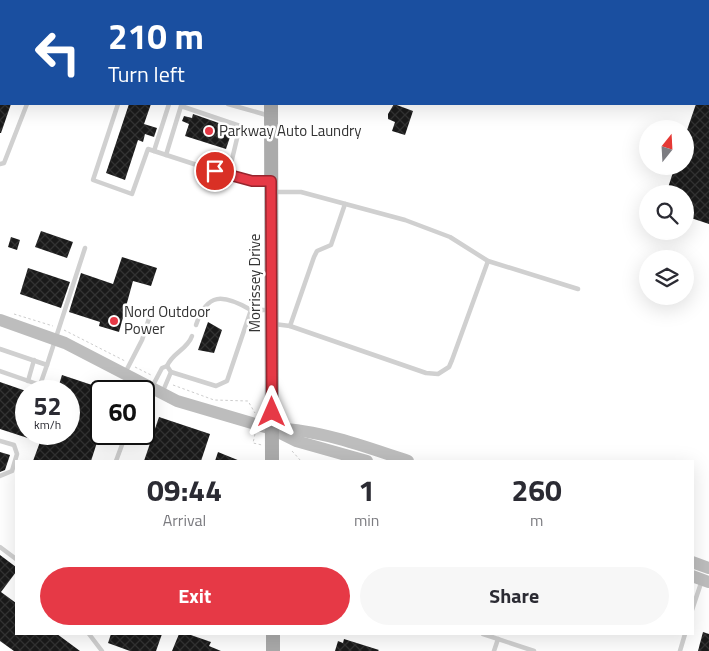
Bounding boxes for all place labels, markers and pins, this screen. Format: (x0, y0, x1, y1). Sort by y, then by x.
place label: Parkway Auto Laundry (219, 119, 362, 142)
marker: Parkway Auto Laundry (203, 125, 215, 137)
pin (194, 150, 236, 192)
place label: Nord Outdoor Power (124, 300, 210, 340)
marker: Nord Outdoor Power (108, 315, 120, 327)

